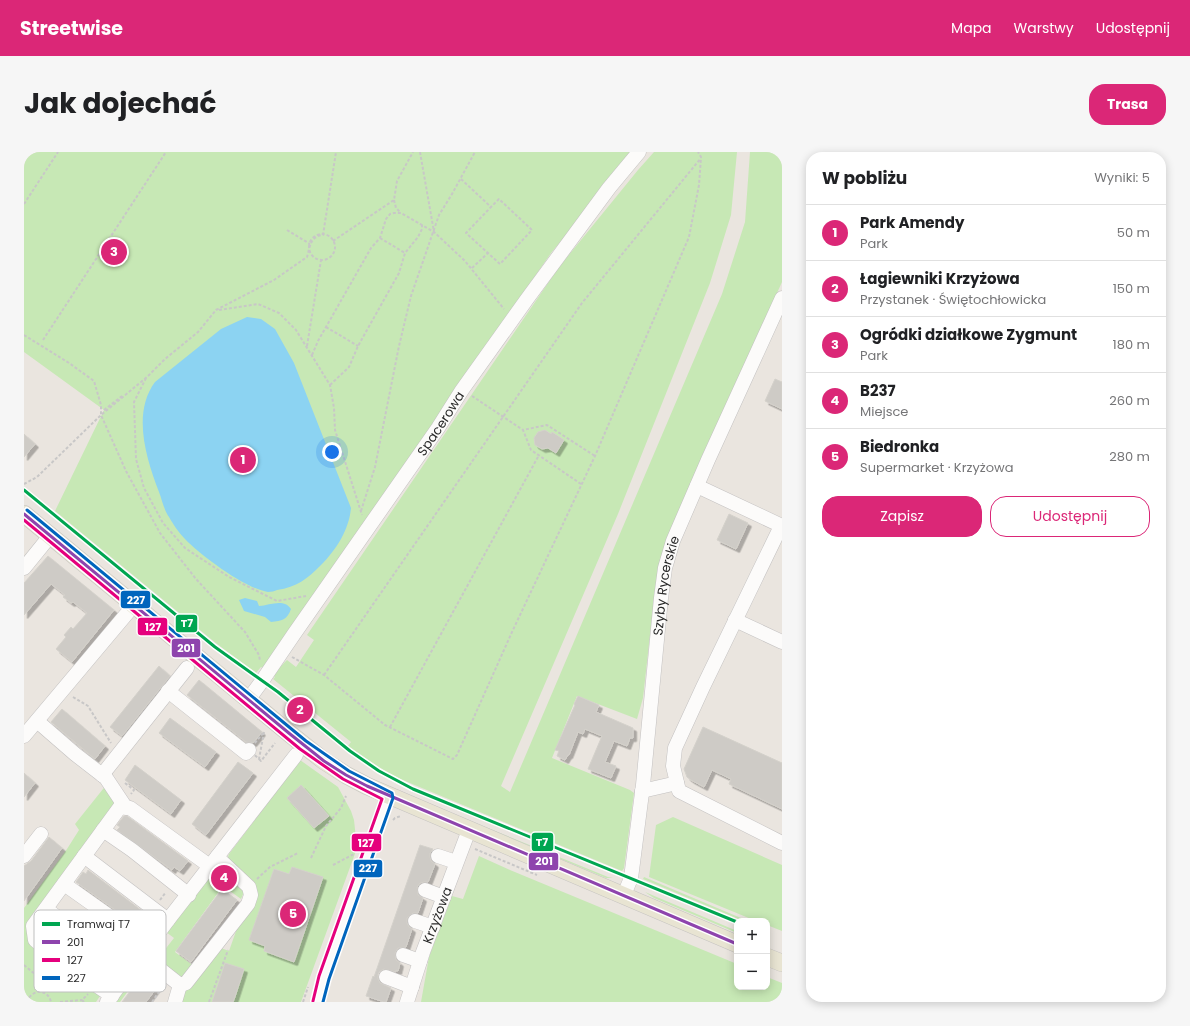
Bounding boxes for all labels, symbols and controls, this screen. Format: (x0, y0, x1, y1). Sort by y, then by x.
text: Streetwise (20, 15, 123, 42)
text: Mapa (951, 18, 992, 38)
text: Warstwy (1014, 18, 1074, 38)
text: Udostępnij (1096, 18, 1170, 38)
text: Jak dojechać (24, 84, 217, 123)
button: Trasa (1089, 84, 1166, 125)
text: W pobliżu (822, 166, 907, 190)
text: Wyniki: 5 (1094, 168, 1150, 187)
text: Park Amendy (860, 212, 964, 233)
text: 1 (833, 223, 837, 242)
text: 50 m (1117, 223, 1150, 242)
text: Park (860, 234, 888, 253)
pin: 3 (101, 237, 127, 267)
text: Łagiewniki Krzyżowa (860, 268, 1020, 289)
text: 2 (831, 279, 839, 298)
text: 150 m (1113, 279, 1150, 298)
text: Przystanek · Świętochłowicka (860, 290, 1046, 309)
text: Ogródki działkowe Zygmunt (860, 324, 1077, 345)
text: 3 (831, 335, 839, 354)
text: 180 m (1113, 335, 1150, 354)
text: Park (860, 346, 888, 365)
text: B237 (860, 380, 896, 401)
street label: Spacerowa (412, 387, 469, 459)
text: 4 (831, 391, 839, 410)
text: 260 m (1109, 391, 1150, 410)
text: Miejsce (860, 402, 908, 421)
text: Biedronka (860, 436, 939, 457)
your location (322, 442, 342, 462)
pin: 1 (230, 445, 256, 475)
text: 5 (831, 447, 839, 466)
text: 280 m (1109, 447, 1150, 466)
text: Supermarket · Krzyżowa (860, 458, 1013, 477)
button: Zapisz (822, 496, 982, 537)
button: Udostępnij (990, 496, 1150, 537)
street label: Szyby Rycerskie (648, 532, 684, 636)
line badge: 227 (120, 590, 151, 609)
text: 227 (127, 592, 145, 608)
line badge: T7 (175, 614, 198, 633)
text: T7 (181, 615, 193, 631)
line badge: 127 (137, 617, 168, 636)
text: 127 (145, 619, 161, 635)
line badge: 201 (171, 638, 201, 658)
text: 201 (177, 640, 195, 656)
pin: 2 (287, 695, 313, 725)
line badge: T7 (531, 832, 554, 852)
line badge: 127 (351, 833, 382, 852)
text: T7 (536, 834, 548, 850)
text: 127 (358, 835, 374, 851)
line badge: 201 (528, 852, 559, 871)
text: 201 (535, 853, 553, 869)
line badge: 227 (353, 859, 383, 878)
text: 227 (359, 860, 377, 876)
pin: 4 (211, 863, 237, 893)
street label: Krzyżowa (418, 884, 456, 946)
pin: 5 (280, 899, 306, 929)
legend (34, 910, 166, 992)
text: Tramwaj T7 (67, 916, 130, 932)
map controls (734, 918, 770, 990)
button: + (734, 918, 770, 954)
text: 201 (67, 934, 84, 950)
text: 127 (67, 952, 83, 968)
button: − (734, 954, 770, 990)
text: 227 (67, 970, 86, 986)

